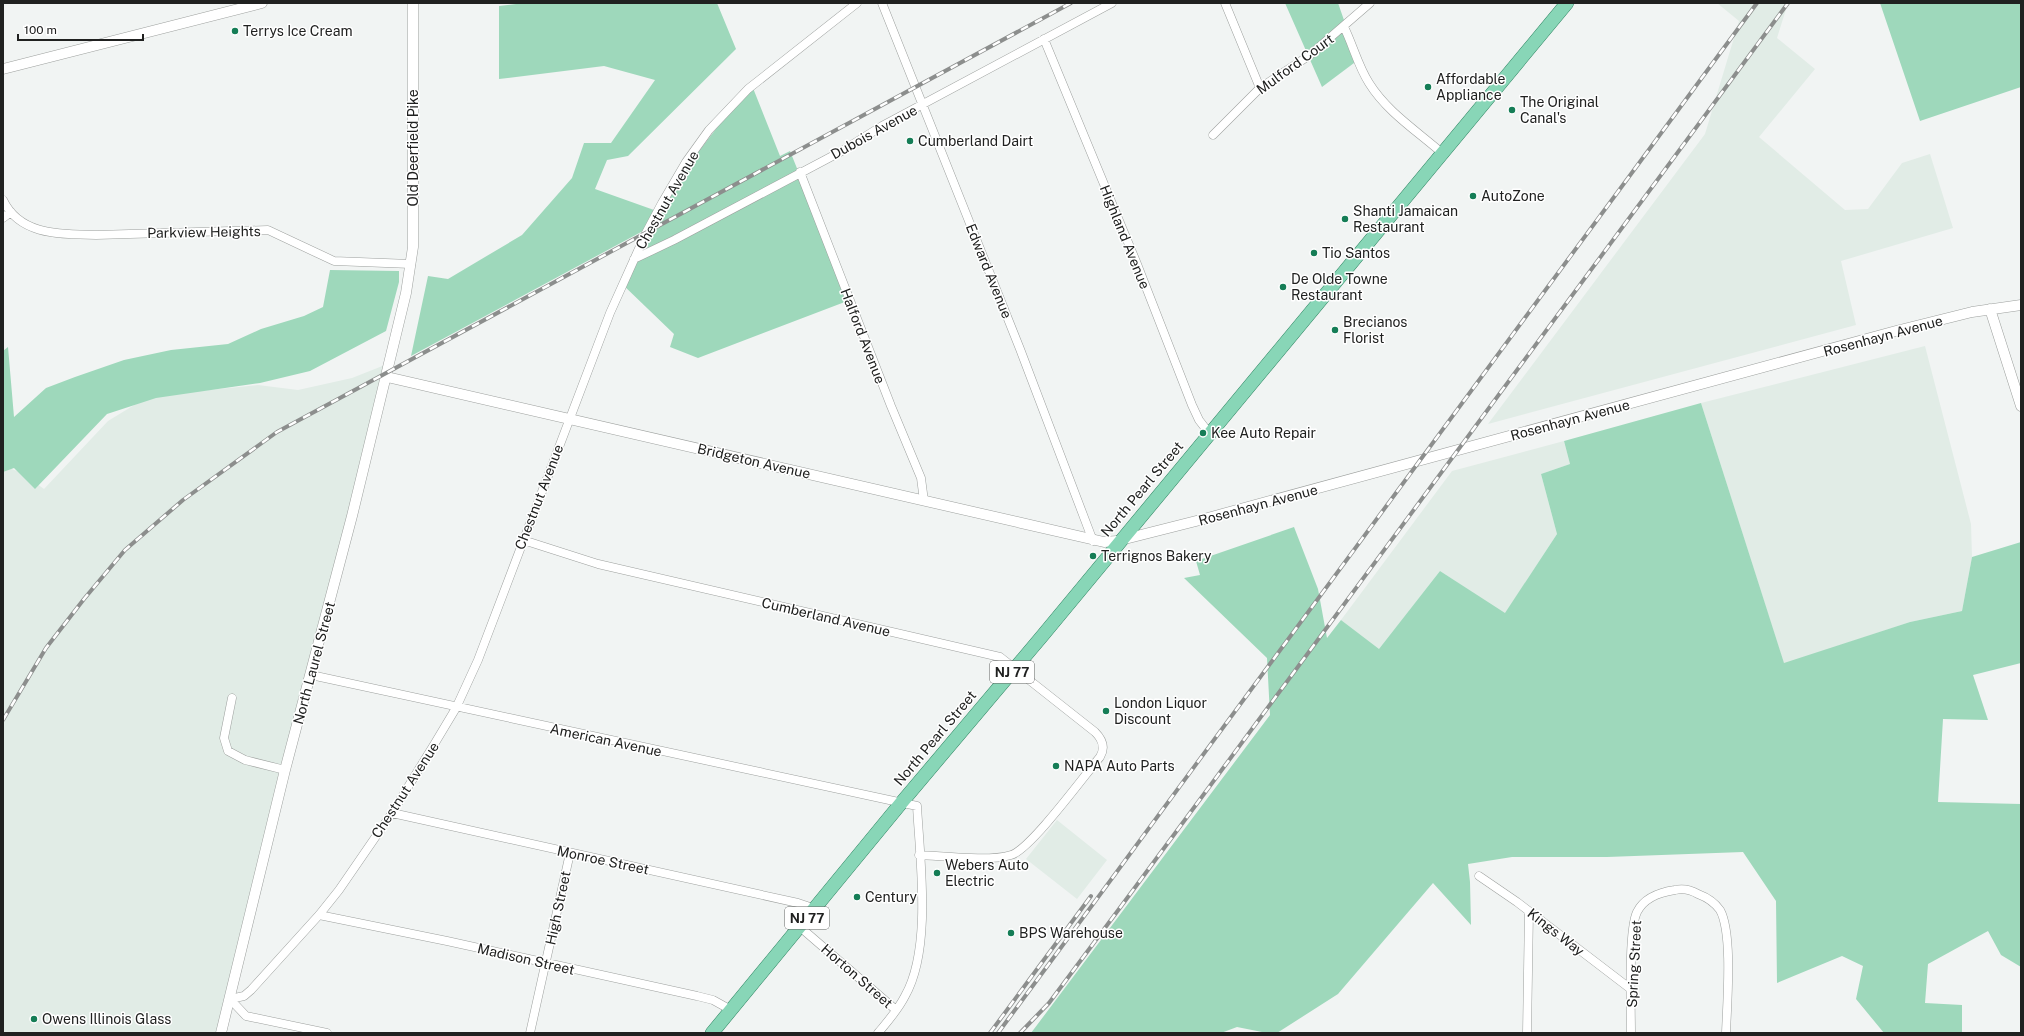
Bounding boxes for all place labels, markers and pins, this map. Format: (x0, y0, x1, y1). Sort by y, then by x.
place label: Terrys Ice Cream (243, 23, 353, 39)
marker: Terrys Ice Cream (230, 26, 240, 36)
place label: Affordable Appliance (1436, 71, 1505, 103)
marker: Affordable Appliance (1423, 82, 1433, 92)
place label: The Original Canal's (1520, 94, 1599, 126)
marker: The Original Canal's (1507, 105, 1517, 115)
place label: Cumberland Dairt (918, 133, 1033, 149)
marker: Cumberland Dairt (905, 136, 915, 146)
place label: AutoZone (1481, 188, 1545, 204)
marker: AutoZone (1468, 191, 1478, 201)
place label: Shanti Jamaican Restaurant (1353, 203, 1458, 235)
marker: Shanti Jamaican Restaurant (1340, 214, 1350, 224)
place label: Tio Santos (1322, 245, 1390, 261)
marker: Tio Santos (1309, 248, 1319, 258)
place label: De Olde Towne Restaurant (1291, 271, 1388, 303)
marker: De Olde Towne Restaurant (1278, 282, 1288, 292)
place label: Brecianos Florist (1343, 314, 1407, 346)
marker: Brecianos Florist (1330, 325, 1340, 335)
place label: Kee Auto Repair (1211, 425, 1316, 441)
marker: Kee Auto Repair (1198, 428, 1208, 438)
place label: Terrignos Bakery (1101, 548, 1212, 564)
marker: Terrignos Bakery (1088, 551, 1098, 561)
place label: London Liquor Discount (1114, 695, 1207, 727)
marker: London Liquor Discount (1101, 706, 1111, 716)
place label: NAPA Auto Parts (1064, 758, 1175, 774)
marker: NAPA Auto Parts (1051, 761, 1061, 771)
place label: Webers Auto Electric (945, 857, 1029, 889)
marker: Webers Auto Electric (932, 868, 942, 878)
place label: Century (865, 889, 918, 905)
marker: Century (852, 892, 862, 902)
place label: BPS Warehouse (1019, 925, 1123, 941)
marker: BPS Warehouse (1006, 928, 1016, 938)
place label: Owens Illinois Glass (42, 1011, 171, 1027)
marker: Owens Illinois Glass (29, 1014, 39, 1024)

